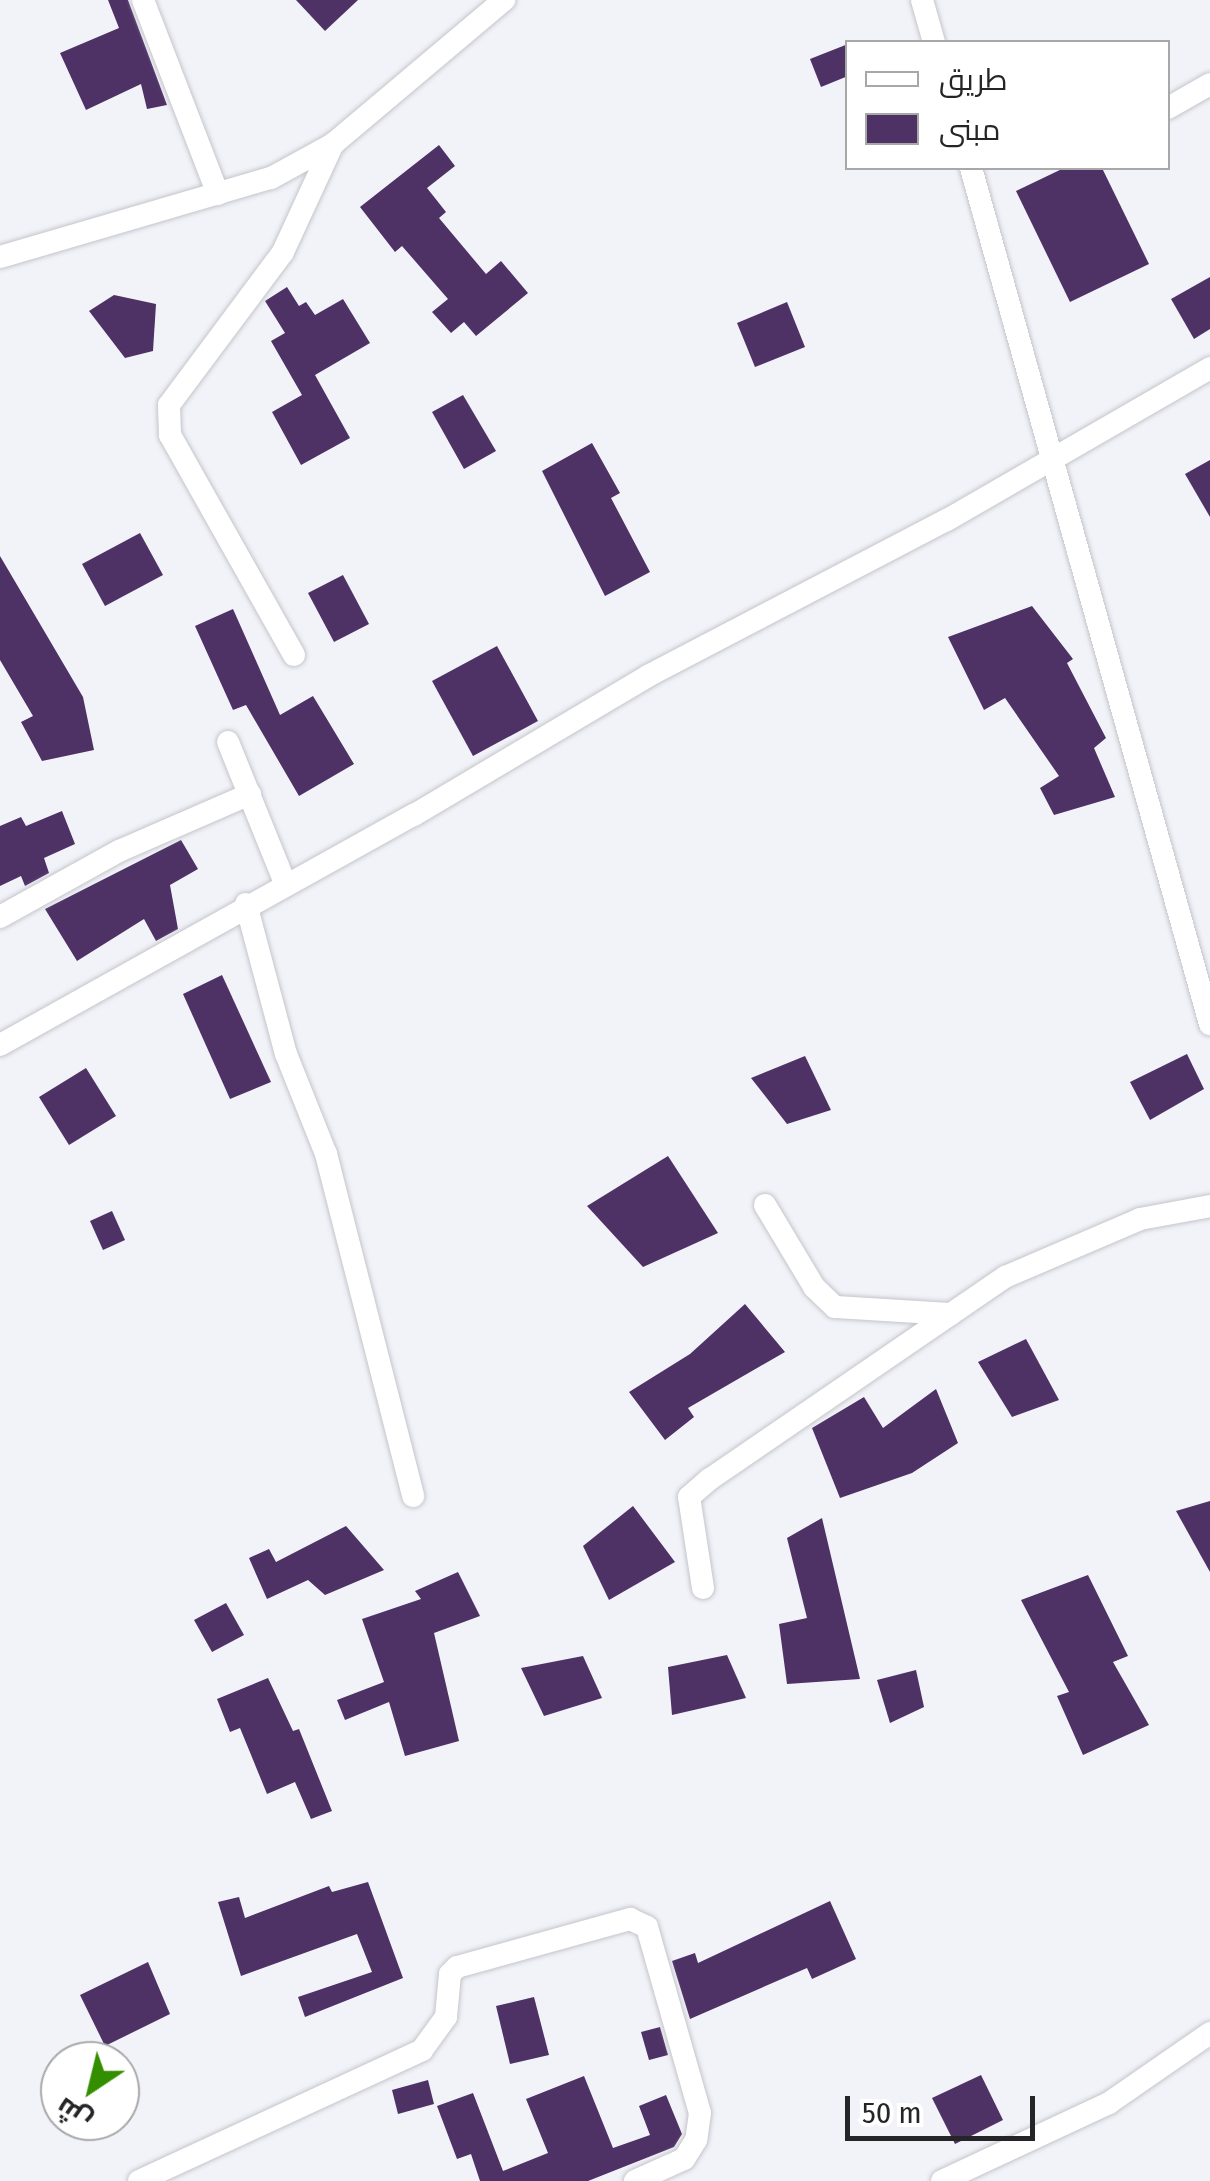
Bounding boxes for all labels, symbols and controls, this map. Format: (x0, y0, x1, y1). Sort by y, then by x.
legend (845, 40, 1170, 170)
text: طريق (939, 62, 1008, 98)
text: مبنى (939, 112, 1000, 148)
north arrow (40, 2041, 140, 2141)
scale bar (850, 2076, 1040, 2138)
text: ش (49, 2091, 98, 2138)
text: 50 m (862, 2095, 922, 2131)

